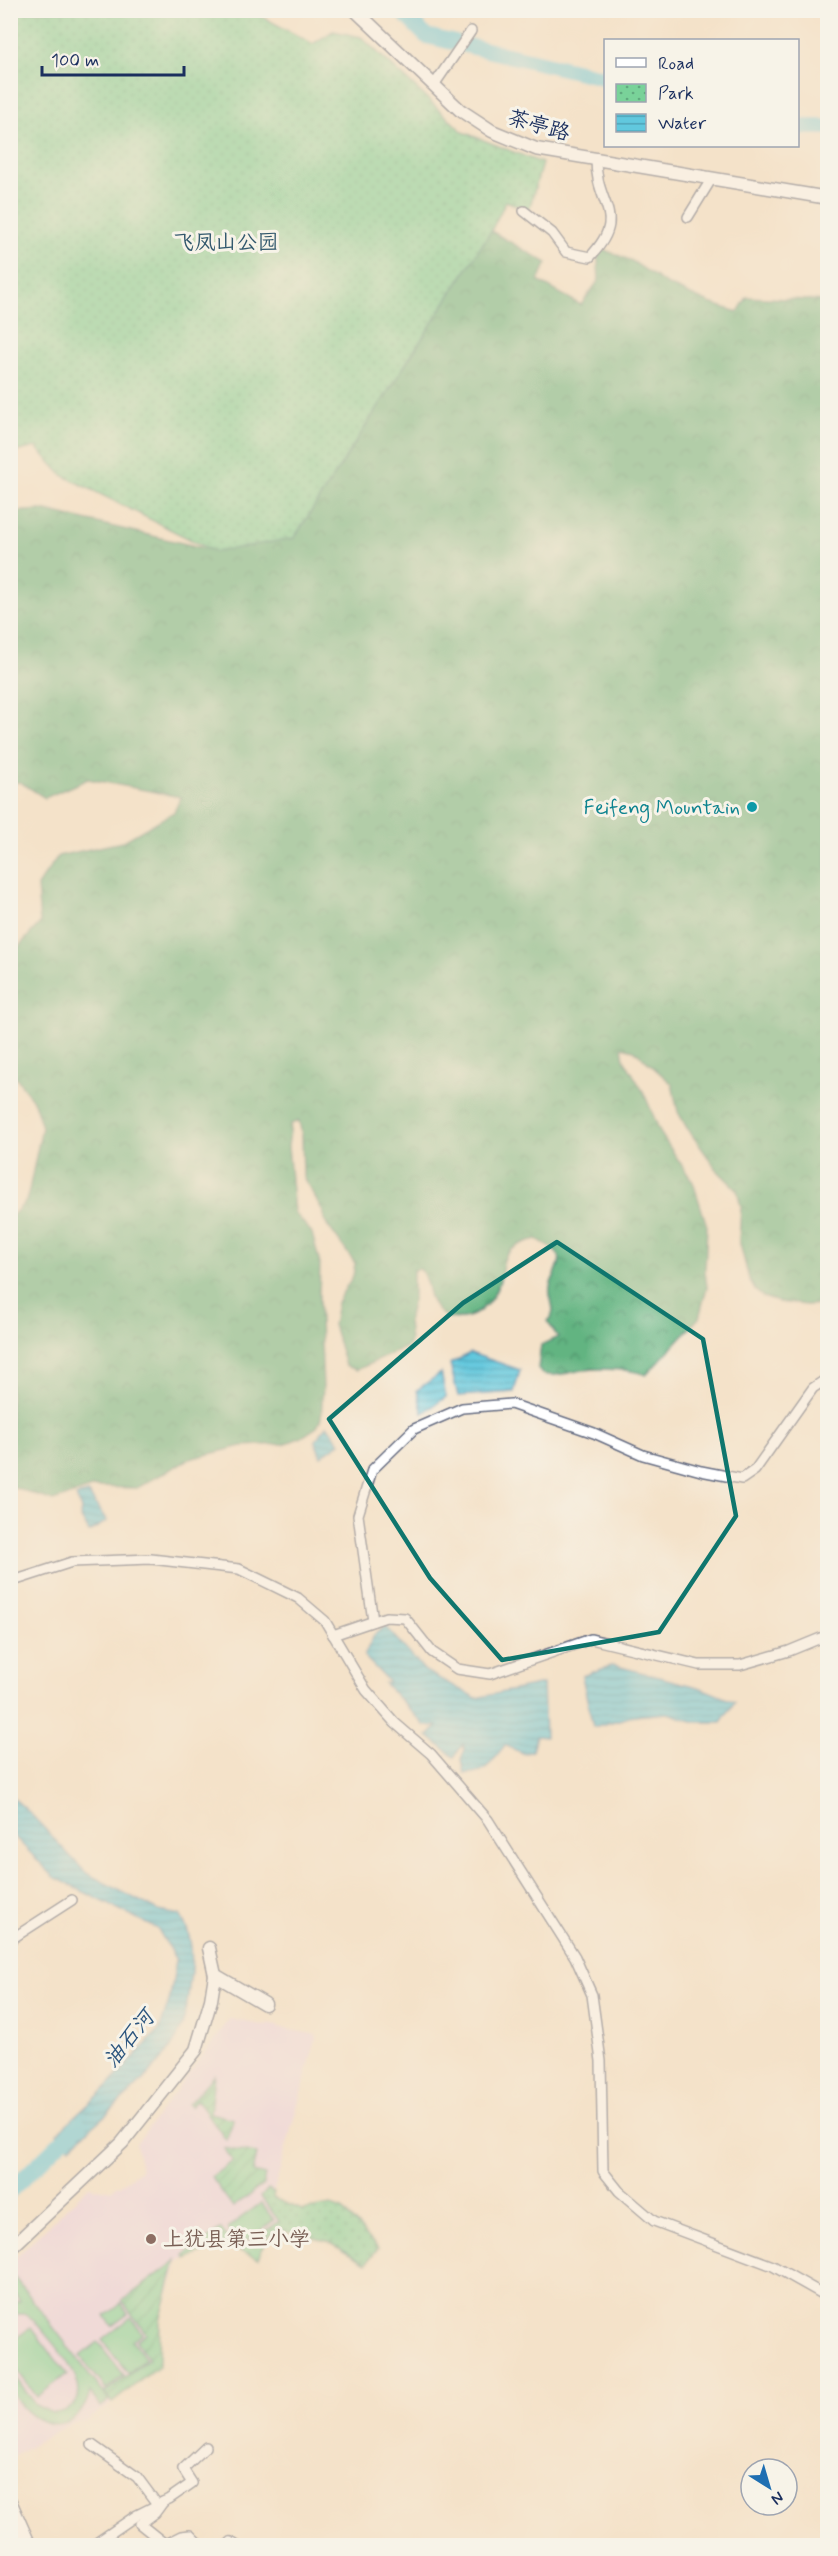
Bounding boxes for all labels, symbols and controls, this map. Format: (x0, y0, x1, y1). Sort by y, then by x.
scale bar (42, 39, 184, 77)
legend (604, 39, 799, 147)
text: 100 m (51, 49, 99, 73)
text: Road (658, 52, 694, 76)
text: Park (658, 82, 694, 106)
street label: 茶亭路 (505, 104, 573, 148)
text: Water (658, 112, 707, 136)
park label: 飞凤山公园 (174, 229, 279, 257)
place label: Feifeng Mountain (584, 794, 740, 823)
marker: Feifeng Mountain (745, 800, 759, 814)
water label: 油石河 (98, 2002, 163, 2074)
place label: 上犹县第三小学 (163, 2226, 310, 2254)
marker: 上犹县第三小学 (144, 2232, 158, 2246)
north arrow (739, 2457, 799, 2517)
text: N (767, 2486, 788, 2509)

